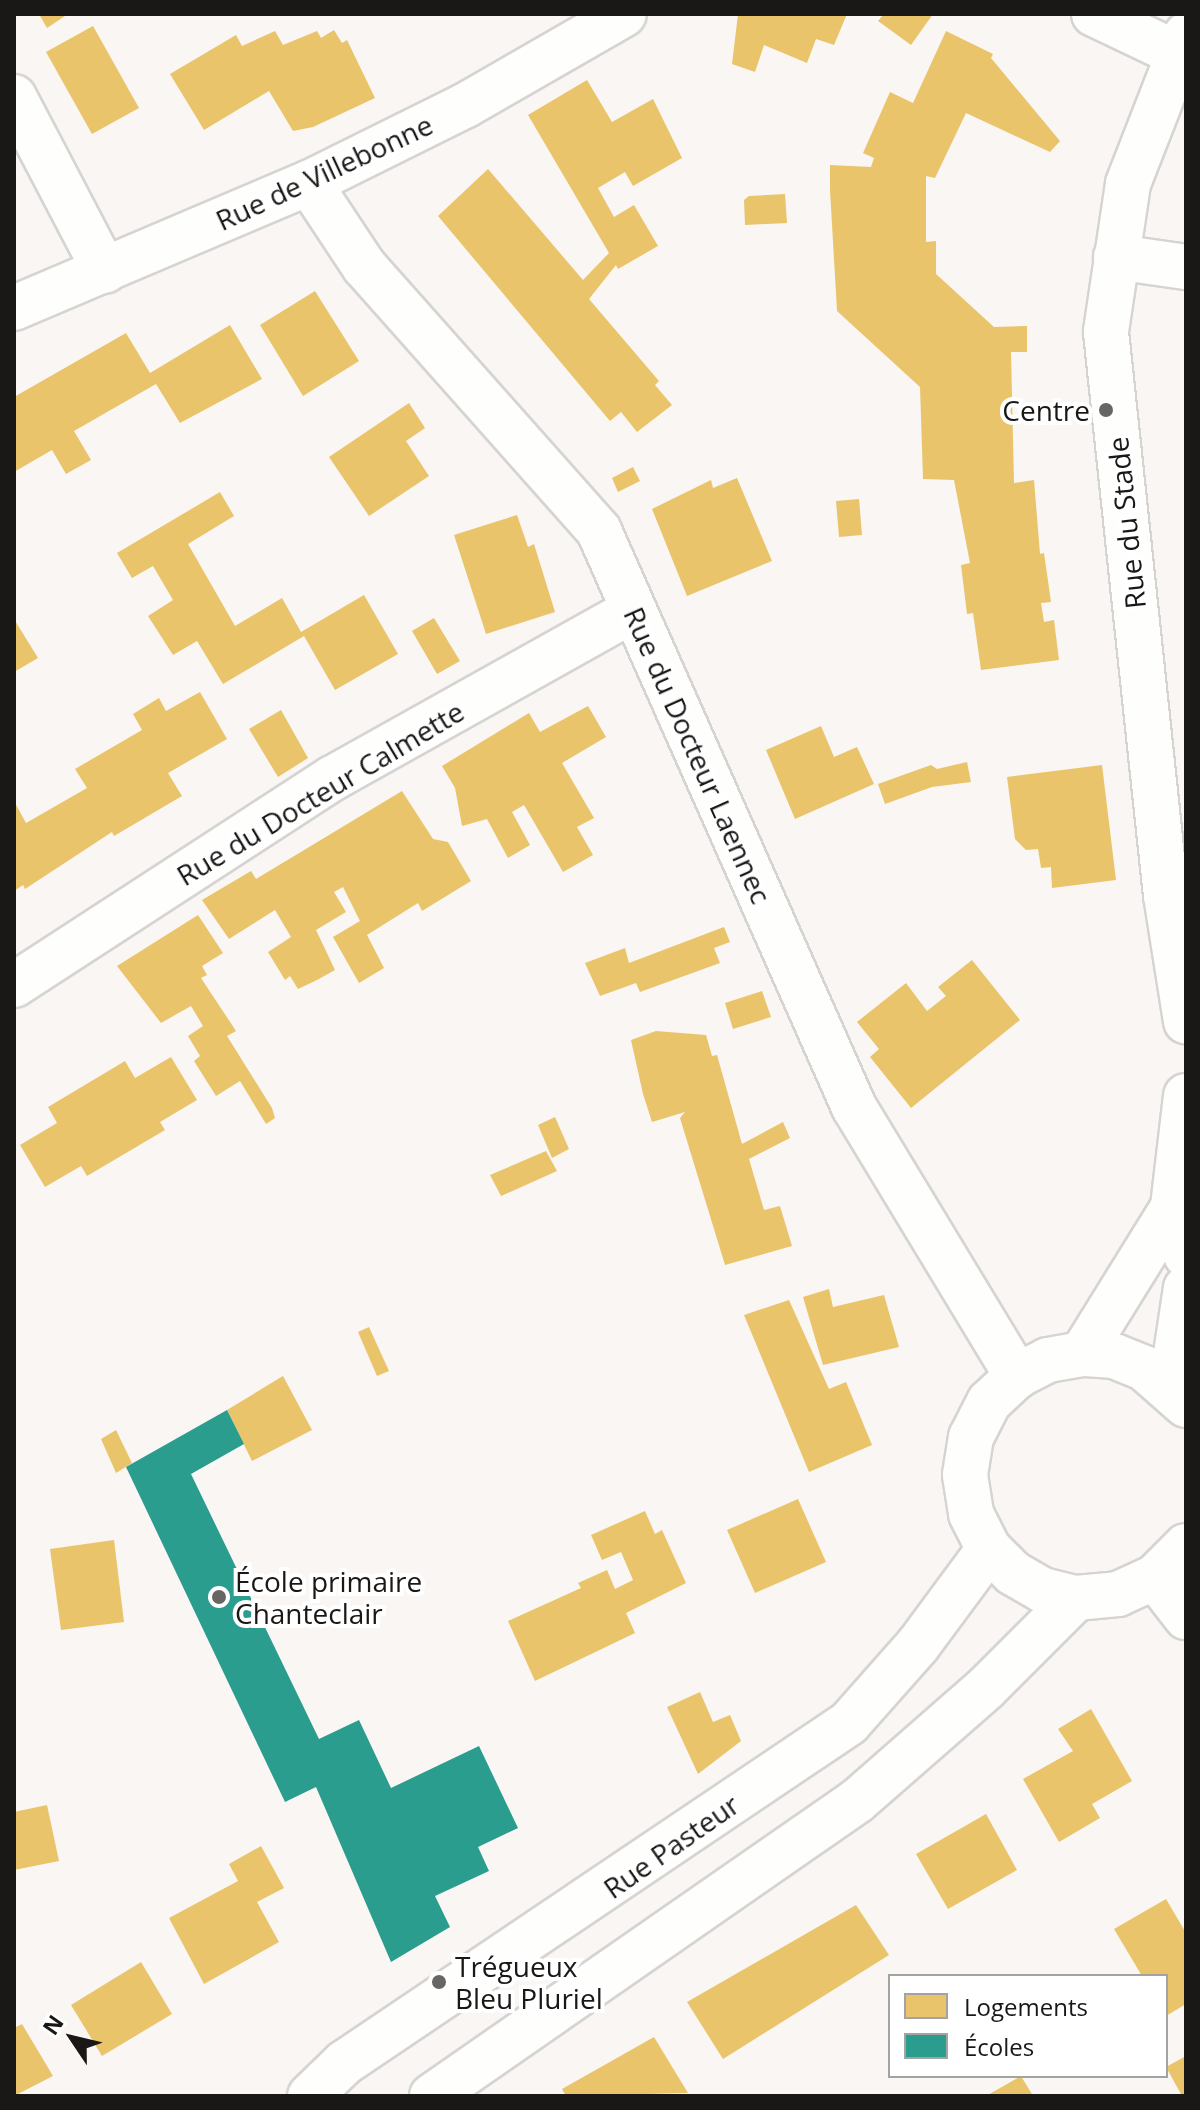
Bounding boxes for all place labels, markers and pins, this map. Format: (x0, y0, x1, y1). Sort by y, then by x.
place label: Centre (1002, 393, 1090, 427)
marker: Centre (1097, 401, 1115, 419)
place label: École primaire Chanteclair (235, 1564, 422, 1630)
marker: École primaire Chanteclair (210, 1588, 228, 1606)
place label: Trégueux Bleu Pluriel (455, 1949, 603, 2015)
marker: Trégueux Bleu Pluriel (430, 1973, 448, 1991)

